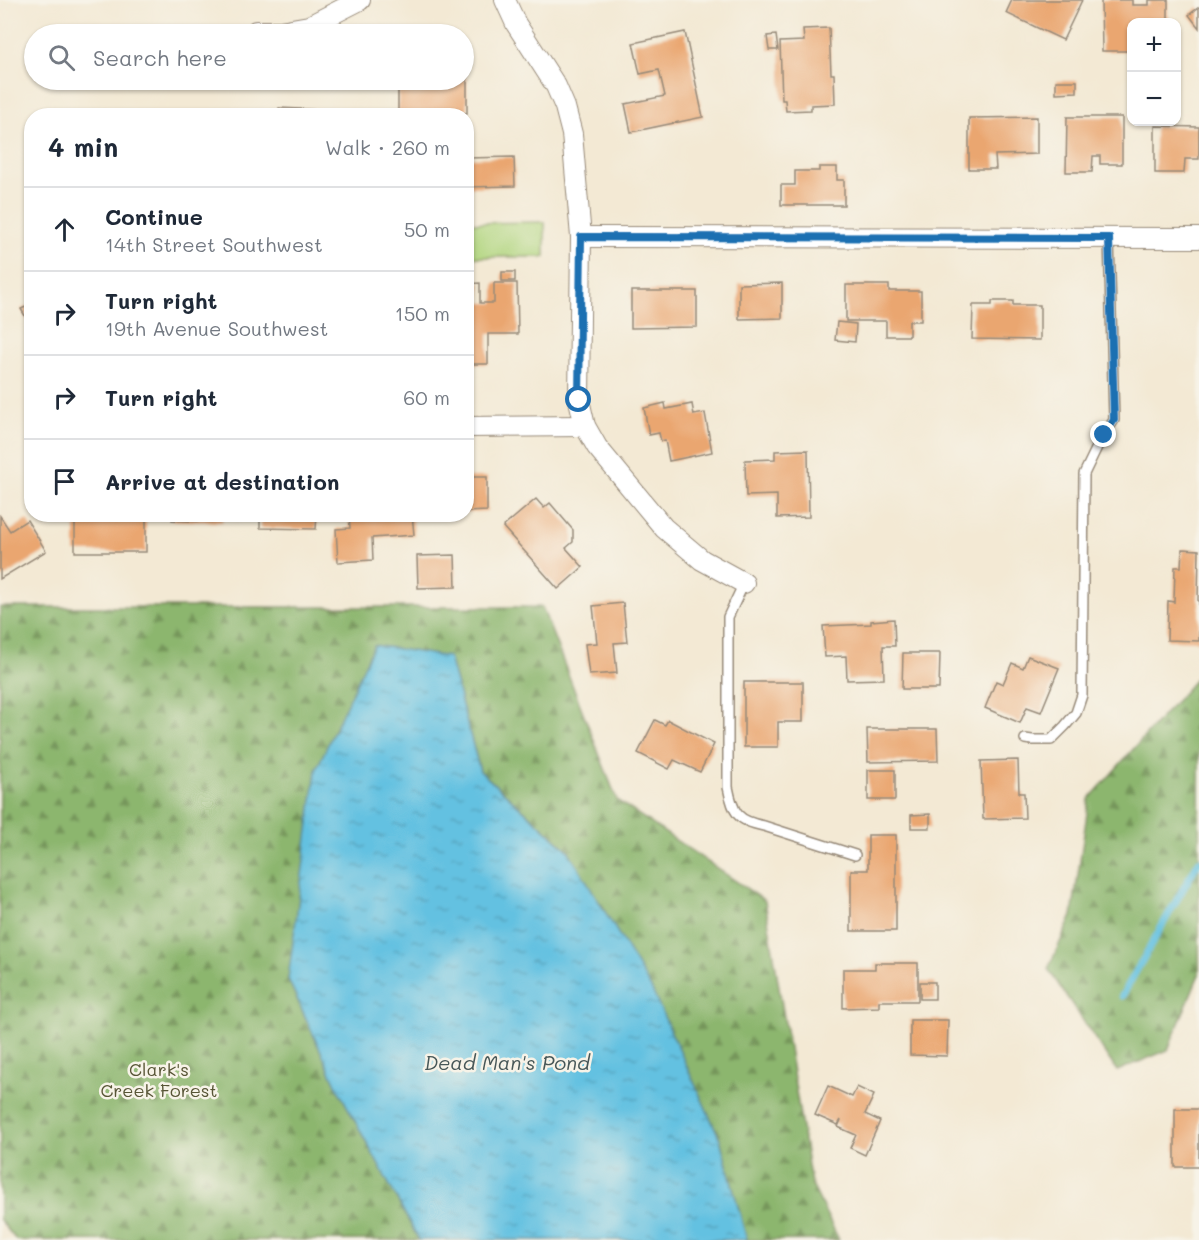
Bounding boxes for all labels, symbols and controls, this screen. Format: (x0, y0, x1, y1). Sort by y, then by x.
map controls (1127, 18, 1181, 126)
button: + (1127, 18, 1181, 72)
search box (24, 24, 474, 90)
icon: search (45, 41, 78, 74)
text: Search here (93, 43, 227, 72)
button: − (1127, 72, 1181, 126)
text: 4 min (48, 130, 118, 164)
text: Walk · 260 m (325, 134, 450, 160)
text: Continue (105, 202, 203, 231)
icon: ahead (48, 213, 81, 246)
text: 50 m (404, 216, 450, 242)
text: 14th Street Southwest (105, 231, 323, 257)
text: Turn right (105, 286, 217, 315)
icon: right (48, 297, 81, 330)
text: 150 m (395, 300, 450, 326)
text: 19th Avenue Southwest (105, 315, 328, 341)
icon: right (48, 381, 81, 414)
text: Turn right (105, 383, 217, 412)
text: 60 m (403, 384, 450, 410)
route start (565, 386, 591, 412)
route end (1090, 421, 1116, 447)
icon: arrive (48, 465, 81, 498)
text: Arrive at destination (105, 467, 340, 496)
water label: Dead Man's Pond (424, 1049, 591, 1075)
park label: Clark's Creek Forest (100, 1057, 218, 1102)

